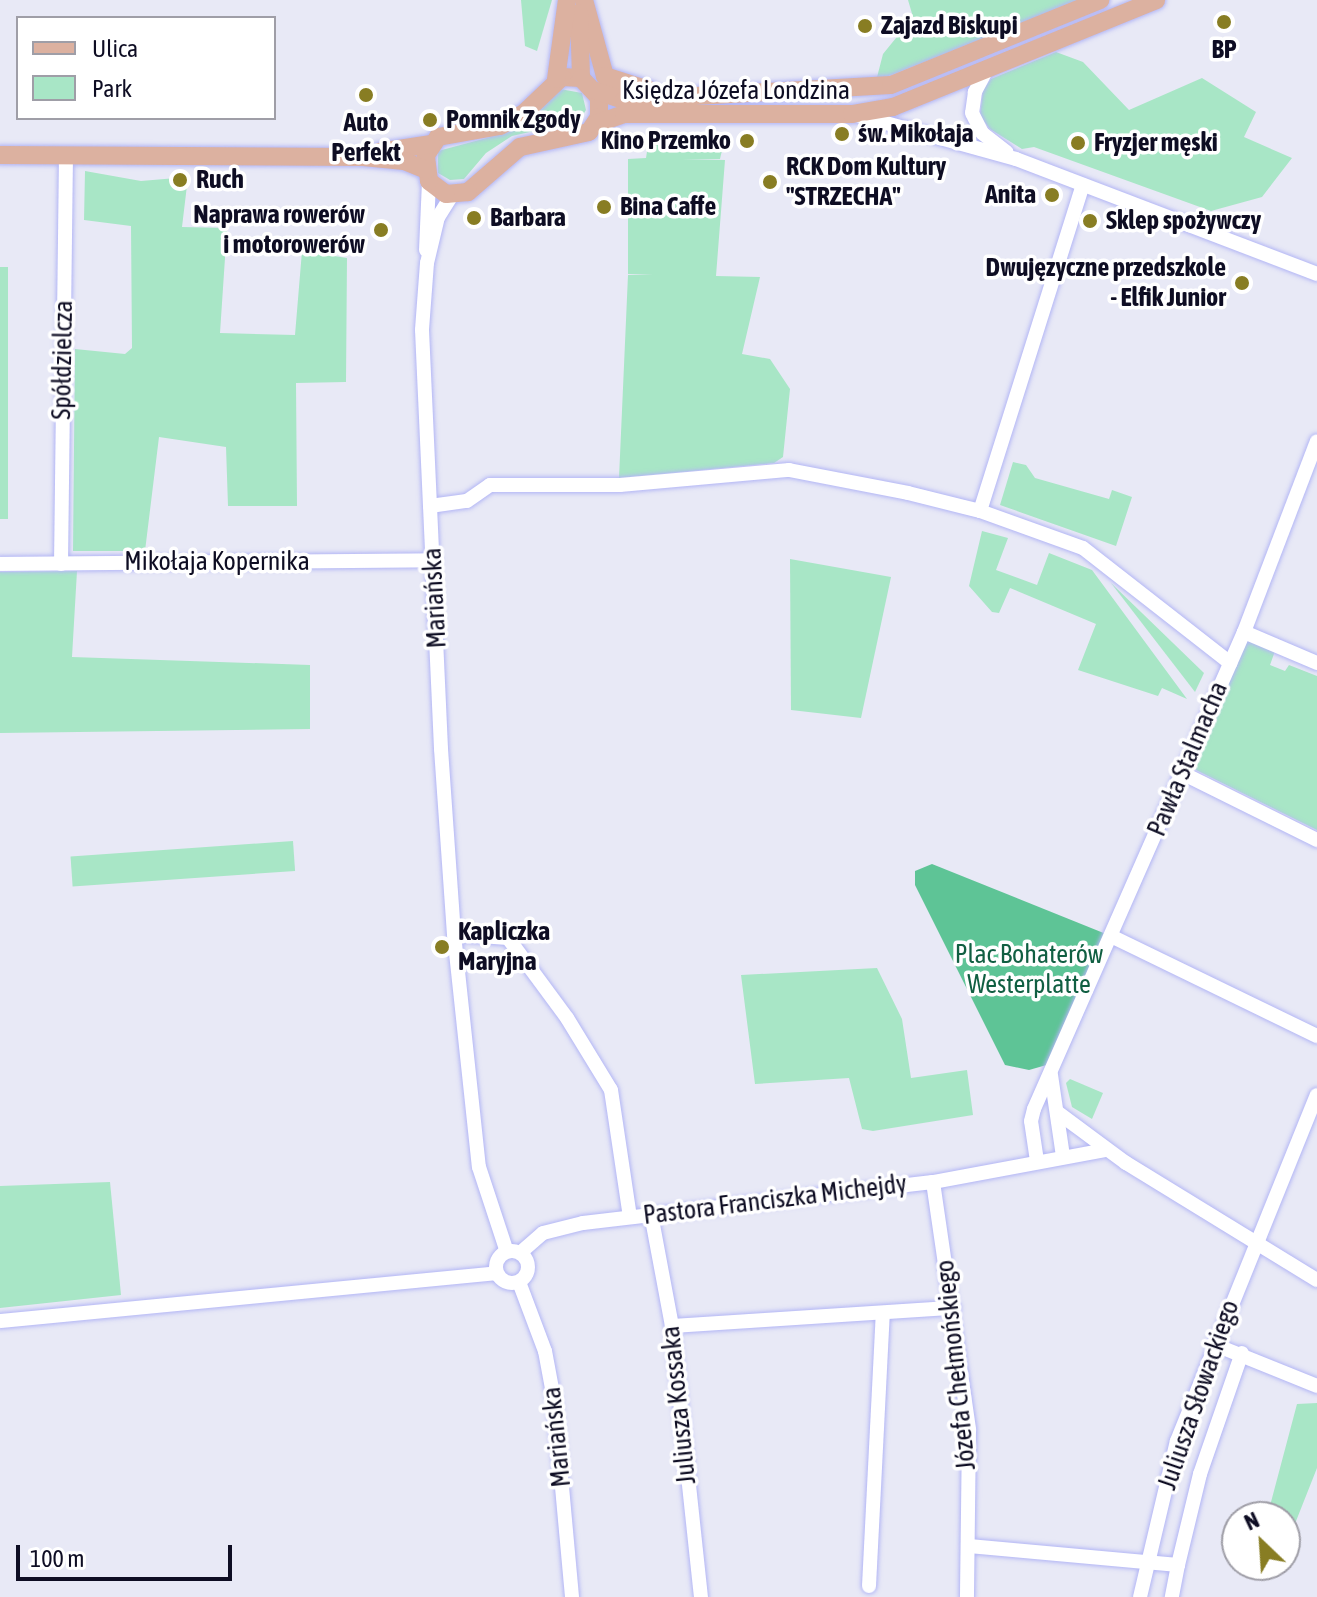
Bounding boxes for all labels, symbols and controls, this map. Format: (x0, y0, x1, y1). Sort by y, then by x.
place label: Zajazd Biskupi (881, 10, 1018, 42)
marker: BP (1215, 13, 1233, 31)
legend (16, 16, 276, 120)
marker: Zajazd Biskupi (856, 17, 874, 35)
place label: BP (1211, 34, 1237, 66)
text: Ulica (92, 35, 138, 62)
text: Park (92, 75, 132, 102)
street label: Księdza Józefa Londzina (622, 75, 850, 107)
marker: Auto Perfekt (357, 86, 375, 104)
place label: Pomnik Zgody (446, 104, 581, 136)
place label: Auto Perfekt (331, 107, 401, 168)
marker: Pomnik Zgody (421, 111, 439, 129)
place label: św. Mikołaja (858, 118, 974, 150)
place label: Kino Przemko (601, 125, 731, 157)
marker: św. Mikołaja (833, 125, 851, 143)
place label: Fryzjer męski (1094, 127, 1218, 159)
marker: Kino Przemko (738, 132, 756, 150)
marker: Fryzjer męski (1069, 134, 1087, 152)
place label: RCK Dom Kultury "STRZECHA" (786, 151, 946, 212)
place label: Ruch (196, 164, 244, 196)
marker: Ruch (171, 171, 189, 189)
marker: RCK Dom Kultury "STRZECHA" (761, 173, 779, 191)
place label: Anita (985, 179, 1036, 211)
marker: Anita (1043, 186, 1061, 204)
place label: Bina Caffe (620, 191, 716, 223)
marker: Bina Caffe (595, 198, 613, 216)
place label: Naprawa rowerów i motorowerów (193, 199, 365, 260)
place label: Barbara (490, 202, 566, 234)
place label: Sklep spożywczy (1106, 205, 1261, 237)
marker: Barbara (465, 209, 483, 227)
marker: Sklep spożywczy (1081, 212, 1099, 230)
marker: Naprawa rowerów i motorowerów (372, 221, 390, 239)
place label: Dwujęzyczne przedszkole - Elfik Junior (986, 252, 1226, 314)
marker: Dwujęzyczne przedszkole - Elfik Junior (1233, 274, 1251, 292)
street label: Spółdzielcza (46, 300, 80, 420)
street label: Mikołaja Kopernika (124, 546, 310, 578)
street label: Mariańska (417, 547, 453, 649)
street label: Pawła Stalmacha (1141, 677, 1235, 841)
place label: Kapliczka Maryjna (458, 916, 550, 978)
marker: Kapliczka Maryjna (433, 938, 451, 956)
park label: Plac Bohaterów Westerplatte (955, 939, 1103, 1000)
street label: Pastora Franciszka Michejdy (641, 1168, 909, 1232)
street label: Józefa Chełmońskiego (929, 1258, 983, 1472)
street label: Juliusza Słowackiego (1152, 1296, 1246, 1494)
street label: Juliusza Kossaka (655, 1324, 703, 1486)
street label: Mariańska (536, 1385, 578, 1489)
north arrow (1221, 1501, 1301, 1581)
text: N (1240, 1507, 1263, 1536)
scale bar (20, 1529, 236, 1579)
text: 100 m (30, 1545, 84, 1572)

